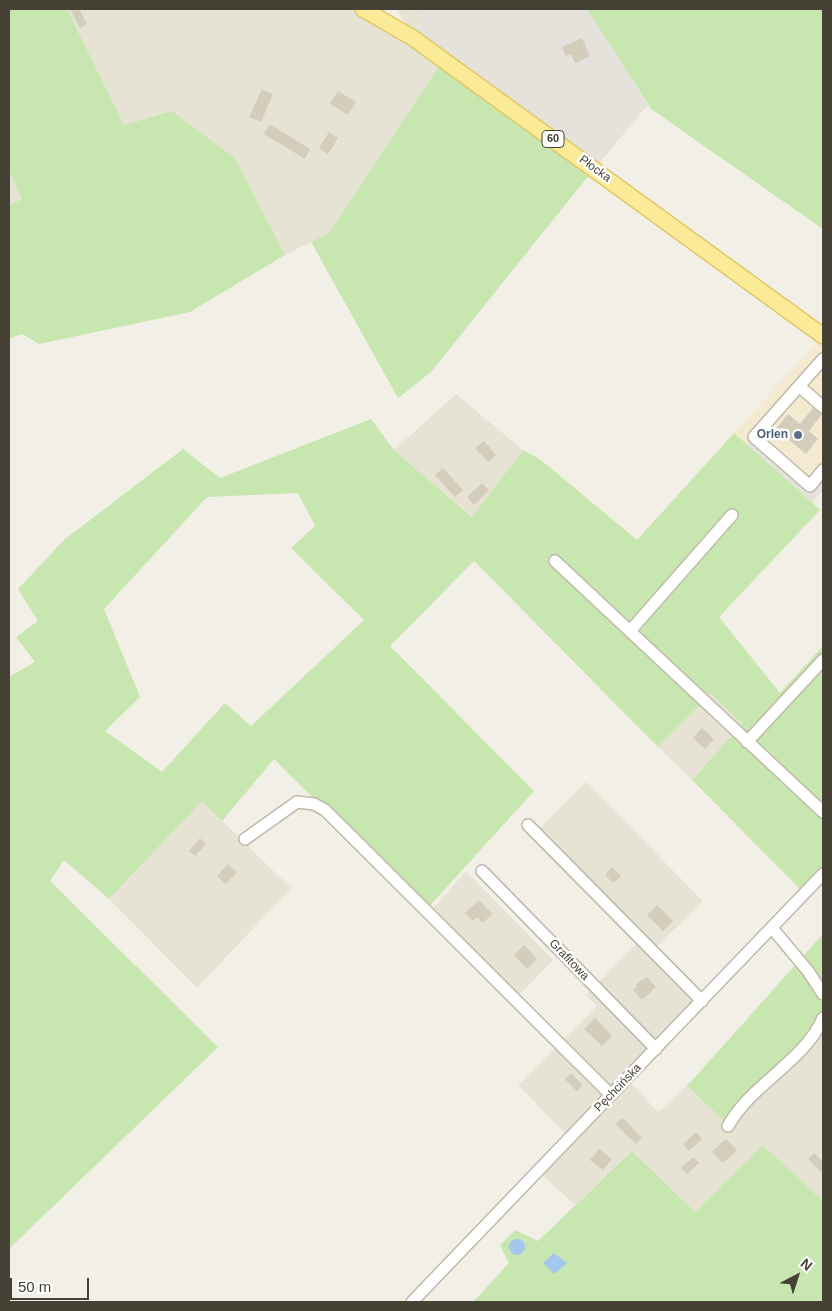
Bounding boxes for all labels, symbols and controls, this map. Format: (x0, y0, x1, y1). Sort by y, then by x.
road number: 60 (542, 130, 564, 148)
street label: Płocka (576, 153, 614, 185)
place label: Orlen (757, 428, 788, 442)
marker: Orlen (792, 429, 804, 441)
street label: Grafitowa (546, 937, 592, 983)
street label: Pęchcińska (592, 1061, 644, 1115)
north arrow (772, 1251, 822, 1301)
text: N (798, 1255, 816, 1274)
scale bar (12, 1268, 91, 1300)
text: 50 m (18, 1278, 51, 1295)

